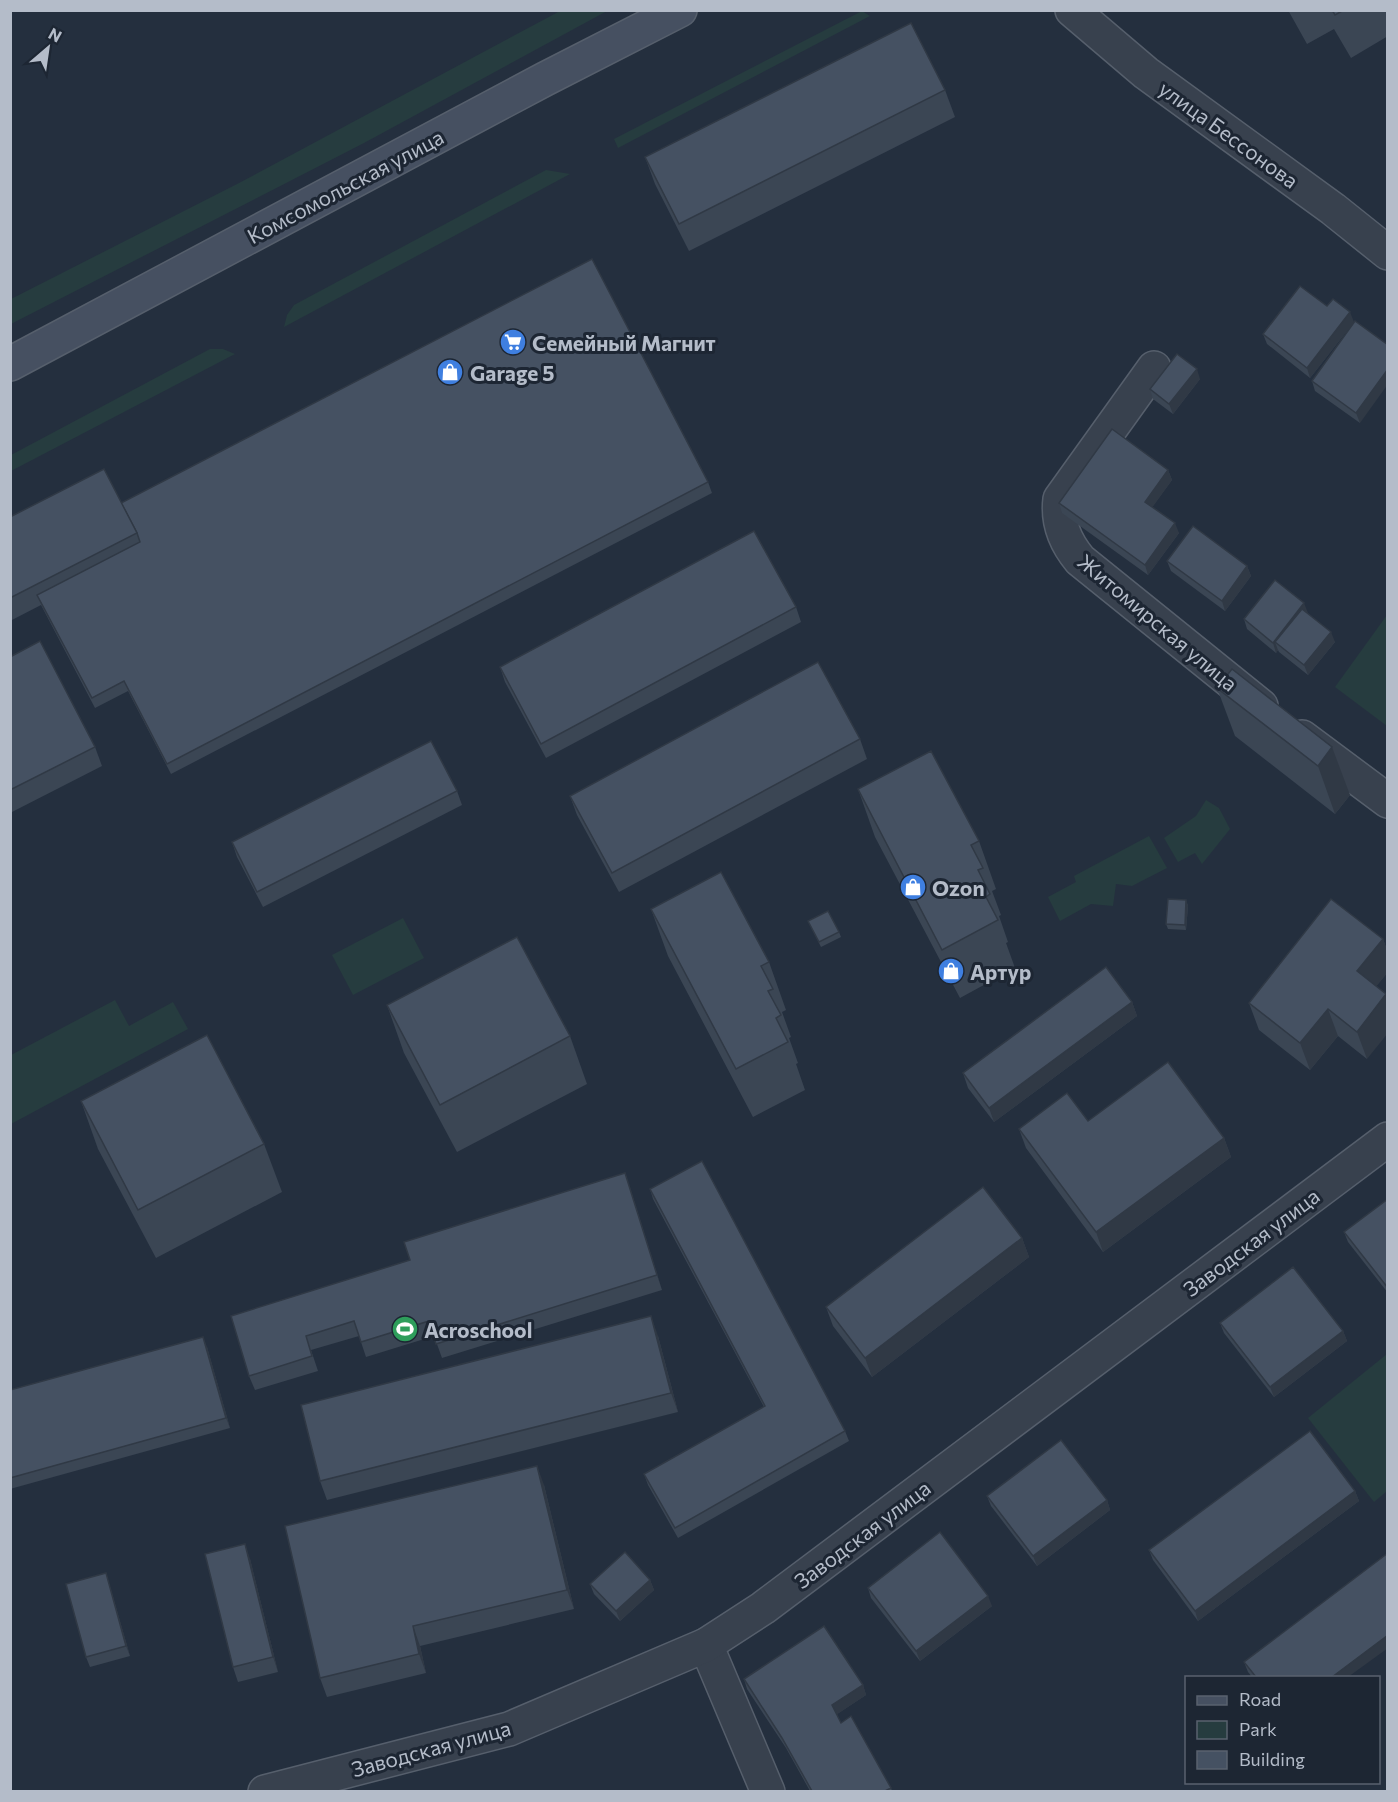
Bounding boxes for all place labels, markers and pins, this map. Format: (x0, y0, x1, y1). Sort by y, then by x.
supermarket icon: Семейный Магнит (498, 327, 528, 357)
place label: Семейный Магнит (532, 330, 716, 355)
shop icon: Garage 5 (435, 357, 465, 387)
place label: Garage 5 (470, 360, 555, 385)
shop icon: Ozon (898, 872, 928, 902)
place label: Ozon (932, 875, 985, 900)
shop icon: Артур (936, 956, 966, 986)
place label: Артур (970, 959, 1031, 984)
sports icon: Acroschool (390, 1314, 420, 1344)
place label: Acroschool (424, 1317, 532, 1342)

